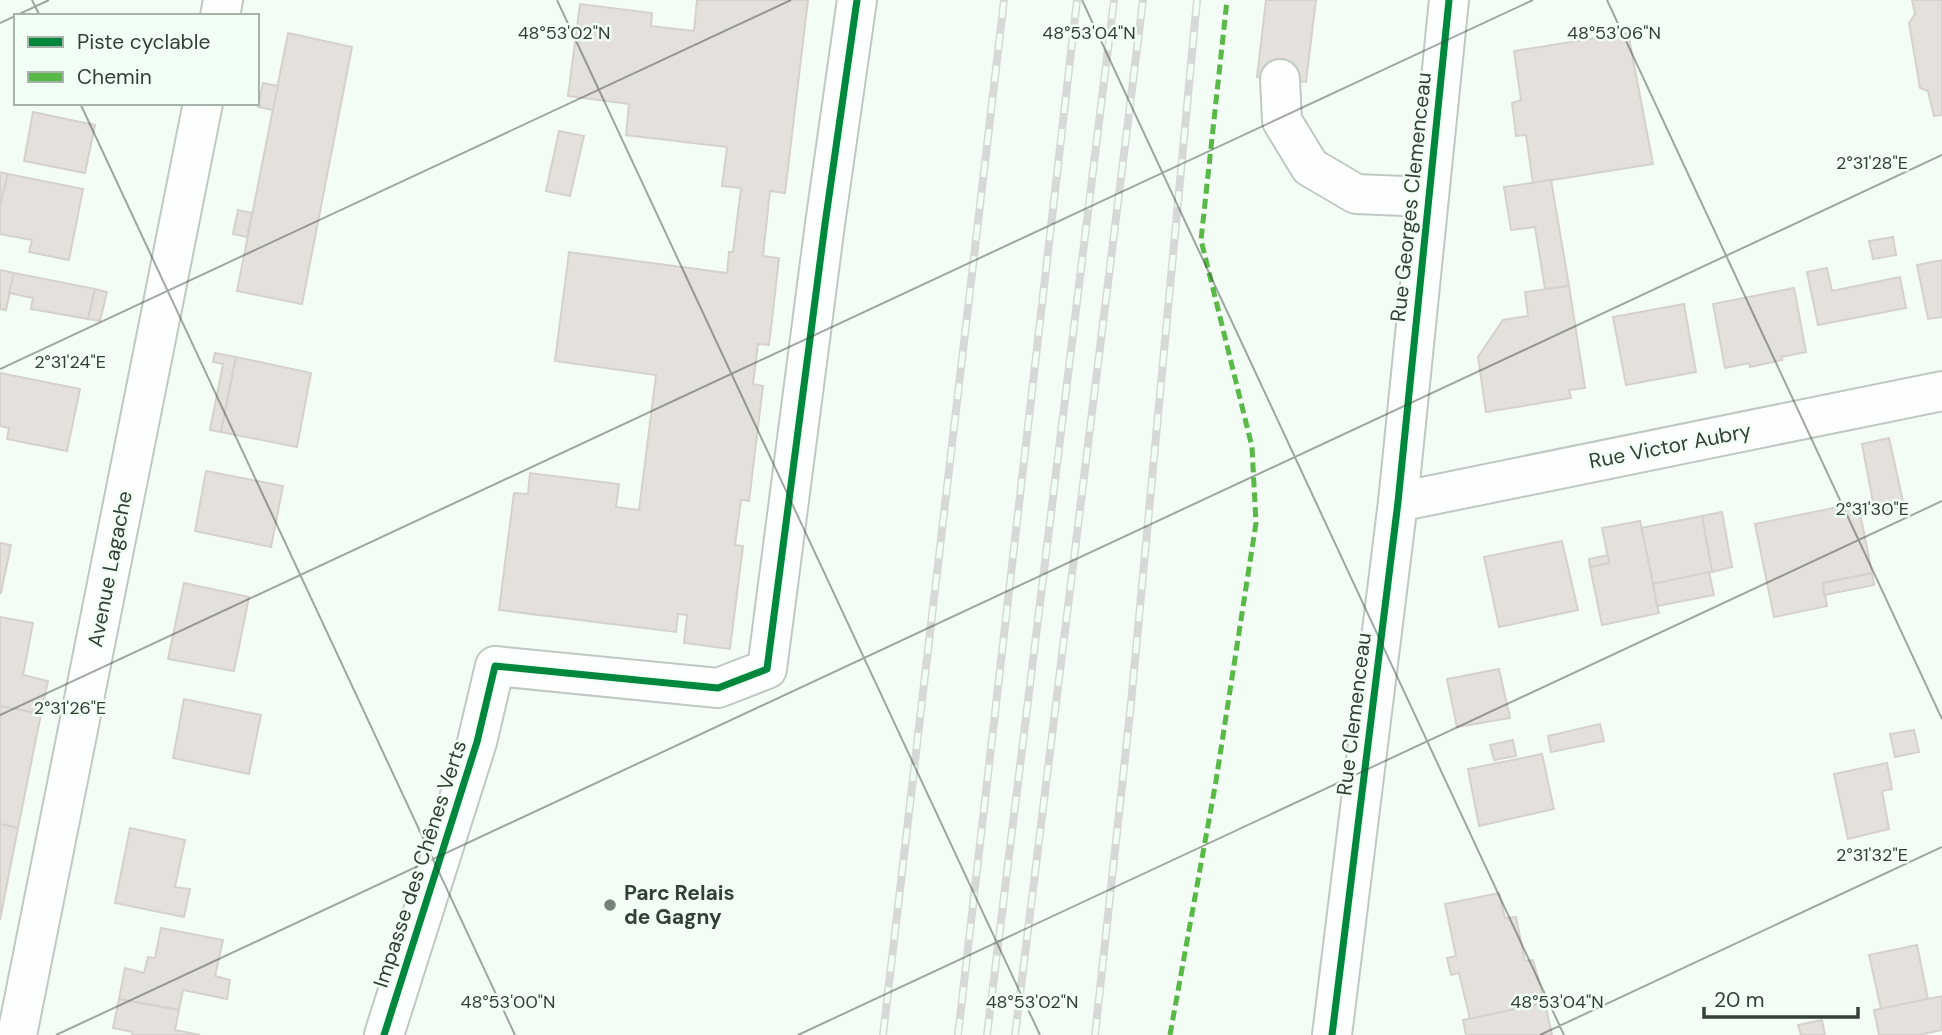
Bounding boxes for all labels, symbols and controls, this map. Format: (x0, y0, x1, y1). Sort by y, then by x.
legend (14, 14, 259, 105)
text: 48°53'02"N (518, 21, 610, 45)
text: 48°53'04"N (1042, 21, 1136, 45)
text: 48°53'06"N (1567, 21, 1661, 45)
text: Piste cyclable (77, 28, 210, 56)
text: Chemin (77, 63, 152, 91)
street label: Rue Georges Clemenceau (1384, 71, 1438, 323)
text: 2°31'28"E (1836, 151, 1908, 175)
text: 2°31'24"E (34, 350, 106, 374)
street label: Rue Victor Aubry (1586, 416, 1754, 475)
street label: Avenue Lagache (81, 488, 139, 650)
text: 2°31'30"E (1835, 497, 1909, 521)
street label: Rue Clemenceau (1330, 631, 1378, 797)
text: 2°31'26"E (34, 696, 106, 720)
street label: Impasse des Chênes Verts (367, 737, 473, 991)
text: 2°31'32"E (1836, 843, 1908, 867)
place label: Parc Relais de Gagny (624, 879, 735, 931)
marker: Parc Relais de Gagny (602, 897, 618, 913)
scale bar (1704, 976, 1858, 1020)
text: 20 m (1714, 986, 1765, 1014)
text: 48°53'00"N (461, 990, 555, 1014)
text: 48°53'02"N (986, 990, 1078, 1014)
text: 48°53'04"N (1510, 990, 1604, 1014)

